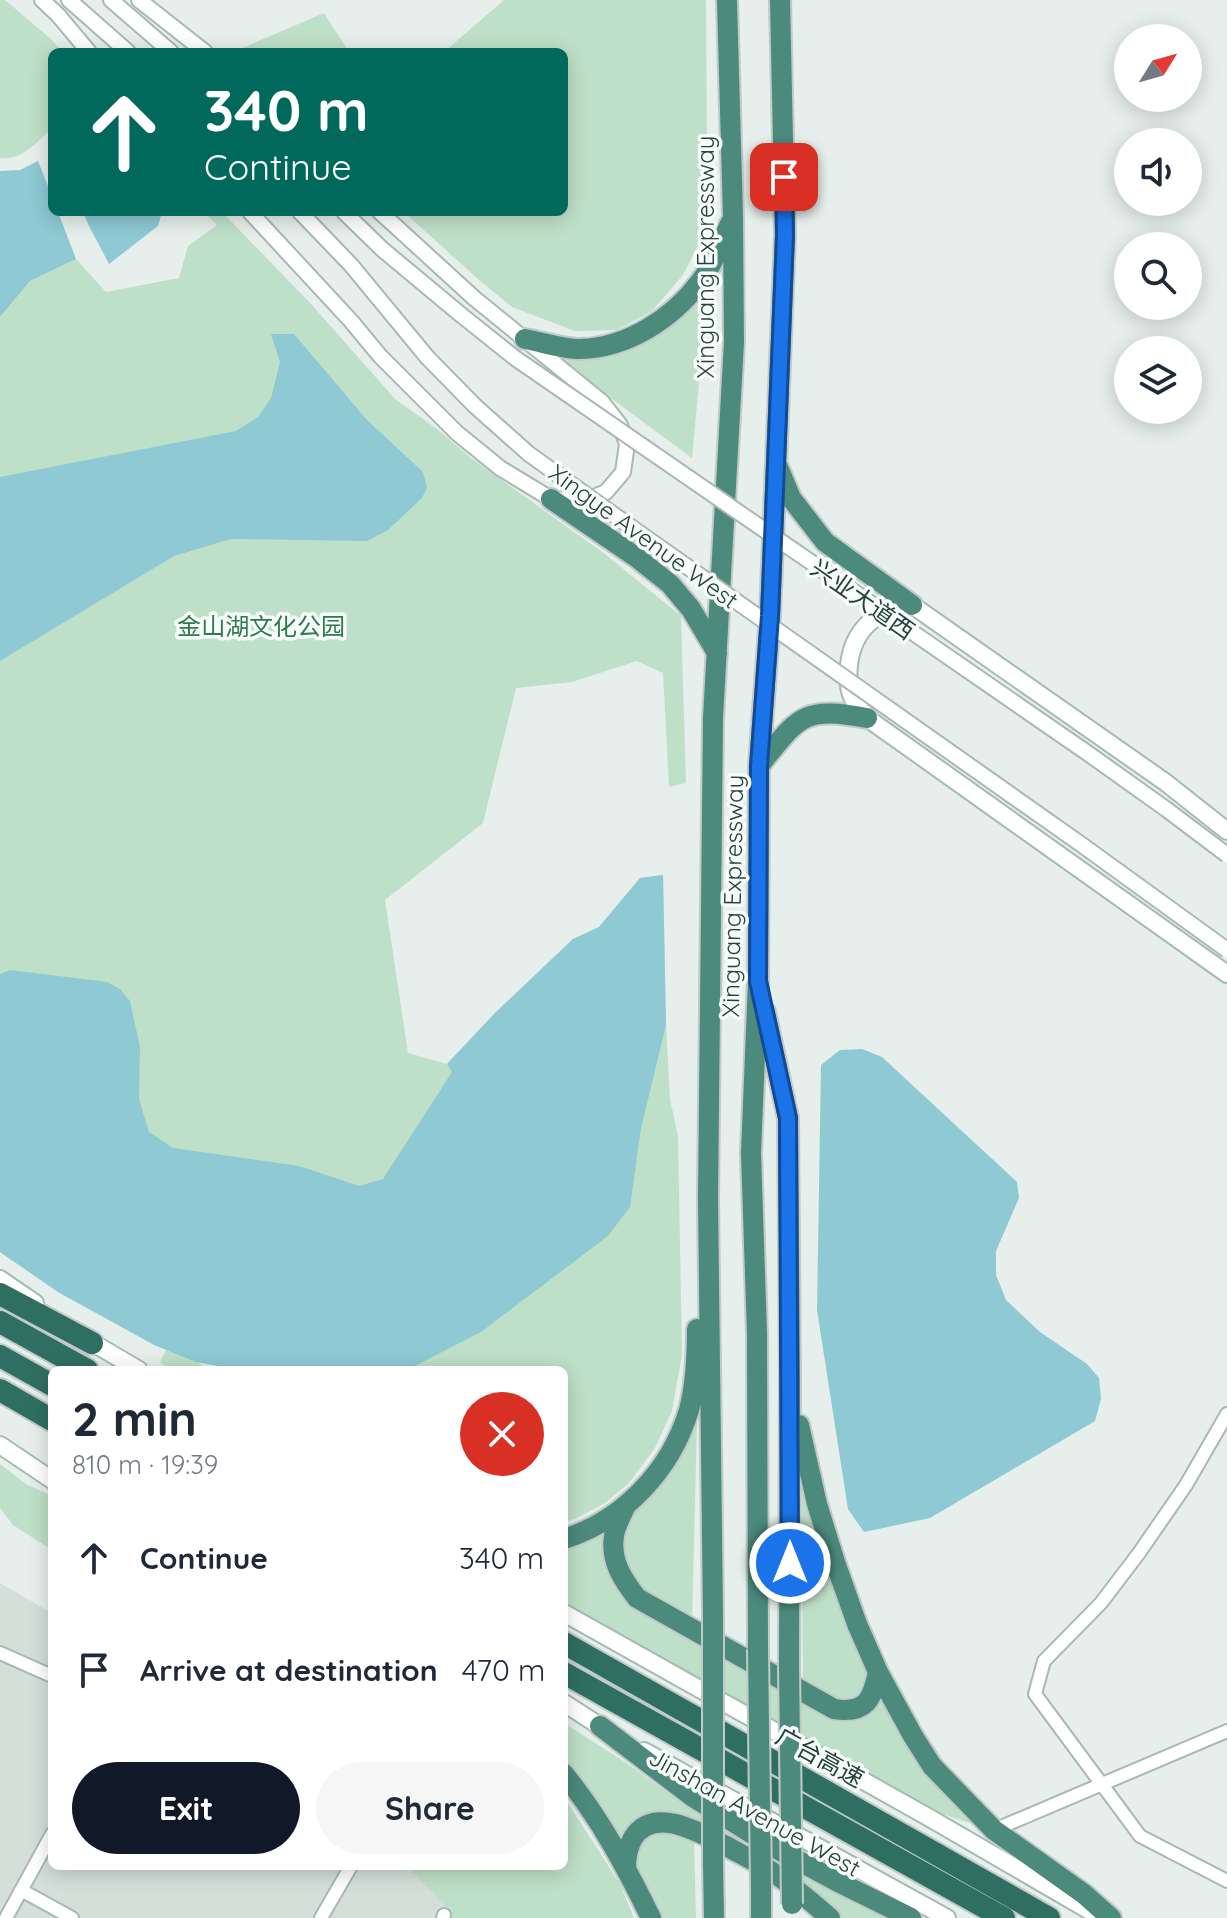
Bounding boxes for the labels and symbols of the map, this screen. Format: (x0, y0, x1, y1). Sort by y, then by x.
north arrow (1114, 24, 1202, 112)
street label: Xinguang Expressway (690, 136, 720, 378)
pin (750, 143, 818, 211)
street label: Xingye Avenue West (544, 457, 744, 615)
street label: 兴业大道西 (805, 552, 921, 646)
park label: 金山湖文化公园 (177, 611, 345, 641)
street label: Xinguang Expressway (715, 774, 749, 1018)
position arrow (748, 1521, 832, 1605)
street label: 广台高速 (771, 1721, 869, 1793)
street label: Jinshan Avenue West (644, 1741, 866, 1883)

